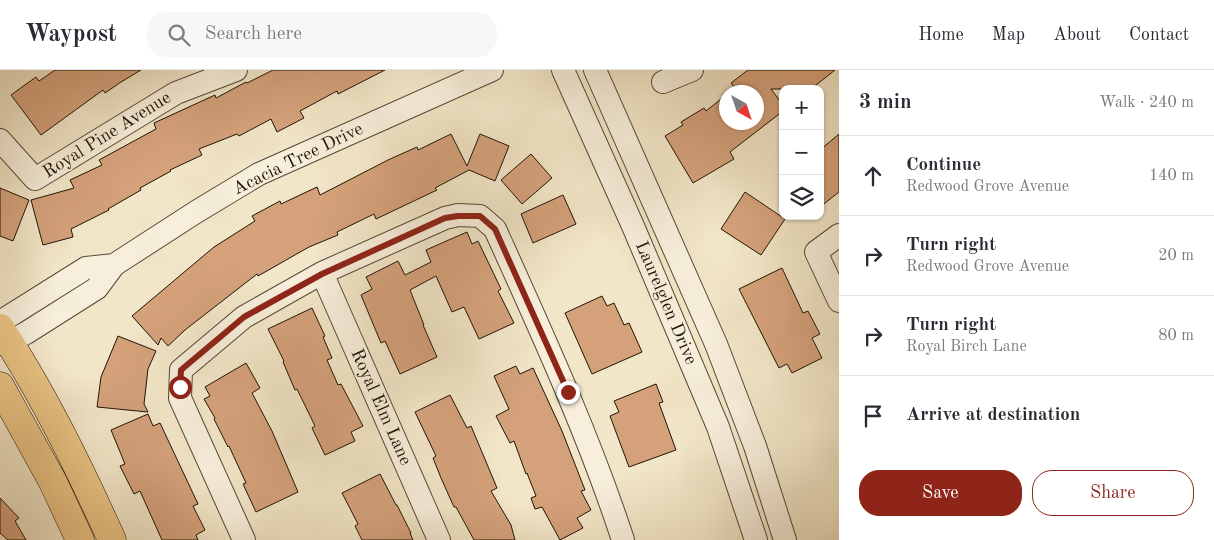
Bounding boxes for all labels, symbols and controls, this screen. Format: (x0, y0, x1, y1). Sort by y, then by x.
search box (147, 12, 497, 57)
icon: search (165, 21, 193, 49)
text: Waypost (25, 23, 117, 47)
text: Search here (205, 25, 302, 44)
text: Home (918, 26, 964, 44)
text: Map (992, 26, 1025, 44)
text: About (1053, 26, 1101, 44)
text: Contact (1129, 26, 1189, 44)
north arrow (719, 85, 764, 130)
map controls (779, 85, 824, 220)
button: + (779, 85, 824, 130)
street label: Royal Pine Avenue (40, 88, 174, 182)
text: 3 min (859, 92, 912, 113)
text: Walk · 240 m (1099, 95, 1194, 111)
street label: Acacia Tree Drive (230, 120, 366, 198)
button: − (779, 130, 824, 175)
text: Continue (906, 156, 981, 175)
icon: ahead (859, 162, 887, 190)
text: 140 m (1149, 168, 1194, 184)
button: layers (779, 175, 824, 220)
text: Redwood Grove Avenue (906, 179, 1069, 195)
text: Turn right (906, 236, 996, 255)
street label: Laurelglen Drive (632, 239, 700, 367)
icon: right (859, 242, 887, 270)
text: 20 m (1158, 248, 1194, 264)
text: Redwood Grove Avenue (906, 259, 1069, 275)
text: Turn right (906, 316, 996, 335)
icon: right (859, 322, 887, 350)
text: 80 m (1158, 328, 1194, 344)
text: Royal Birch Lane (906, 339, 1027, 355)
street label: Royal Elm Lane (347, 346, 415, 468)
route start (169, 376, 192, 399)
route end (557, 381, 580, 404)
icon: arrive (859, 402, 887, 430)
text: Arrive at destination (906, 406, 1080, 425)
button: Save (859, 470, 1022, 516)
button: Share (1032, 470, 1194, 516)

